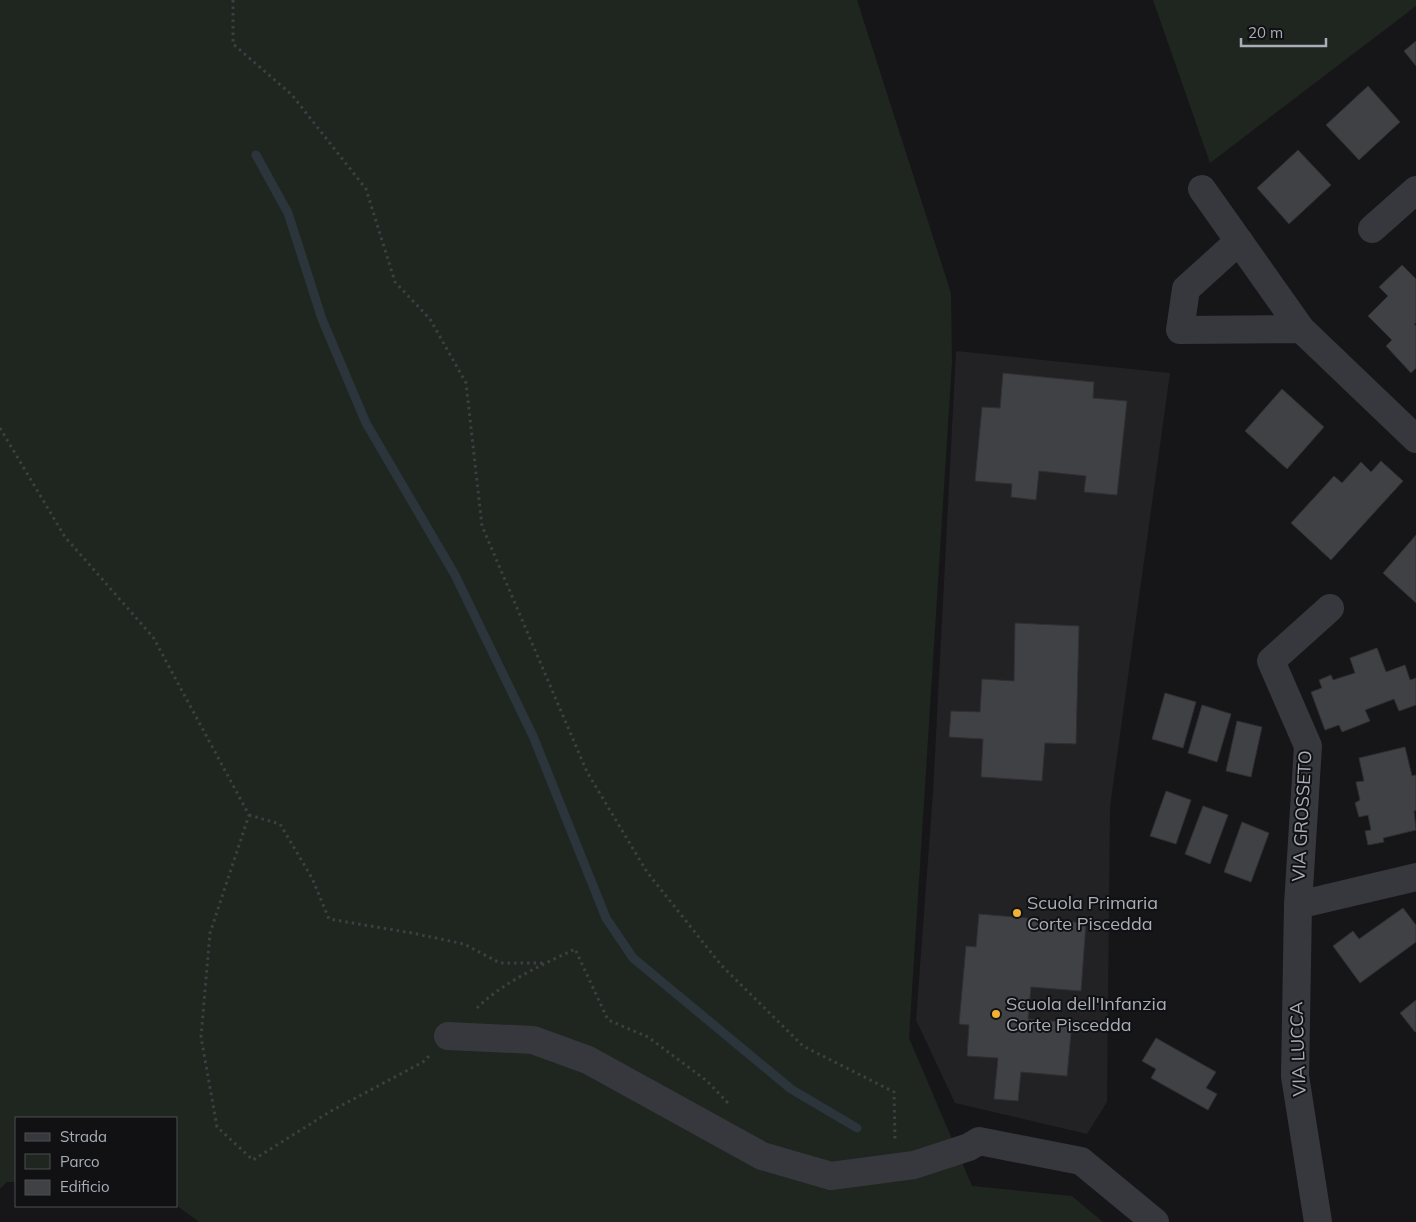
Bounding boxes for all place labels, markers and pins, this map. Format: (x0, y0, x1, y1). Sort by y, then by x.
place label: Scuola Primaria Corte Piscedda (1027, 891, 1158, 935)
marker: Scuola Primaria Corte Piscedda (1011, 907, 1023, 919)
place label: Scuola dell'Infanzia Corte Piscedda (1006, 992, 1167, 1036)
marker: Scuola dell'Infanzia Corte Piscedda (990, 1008, 1002, 1020)

